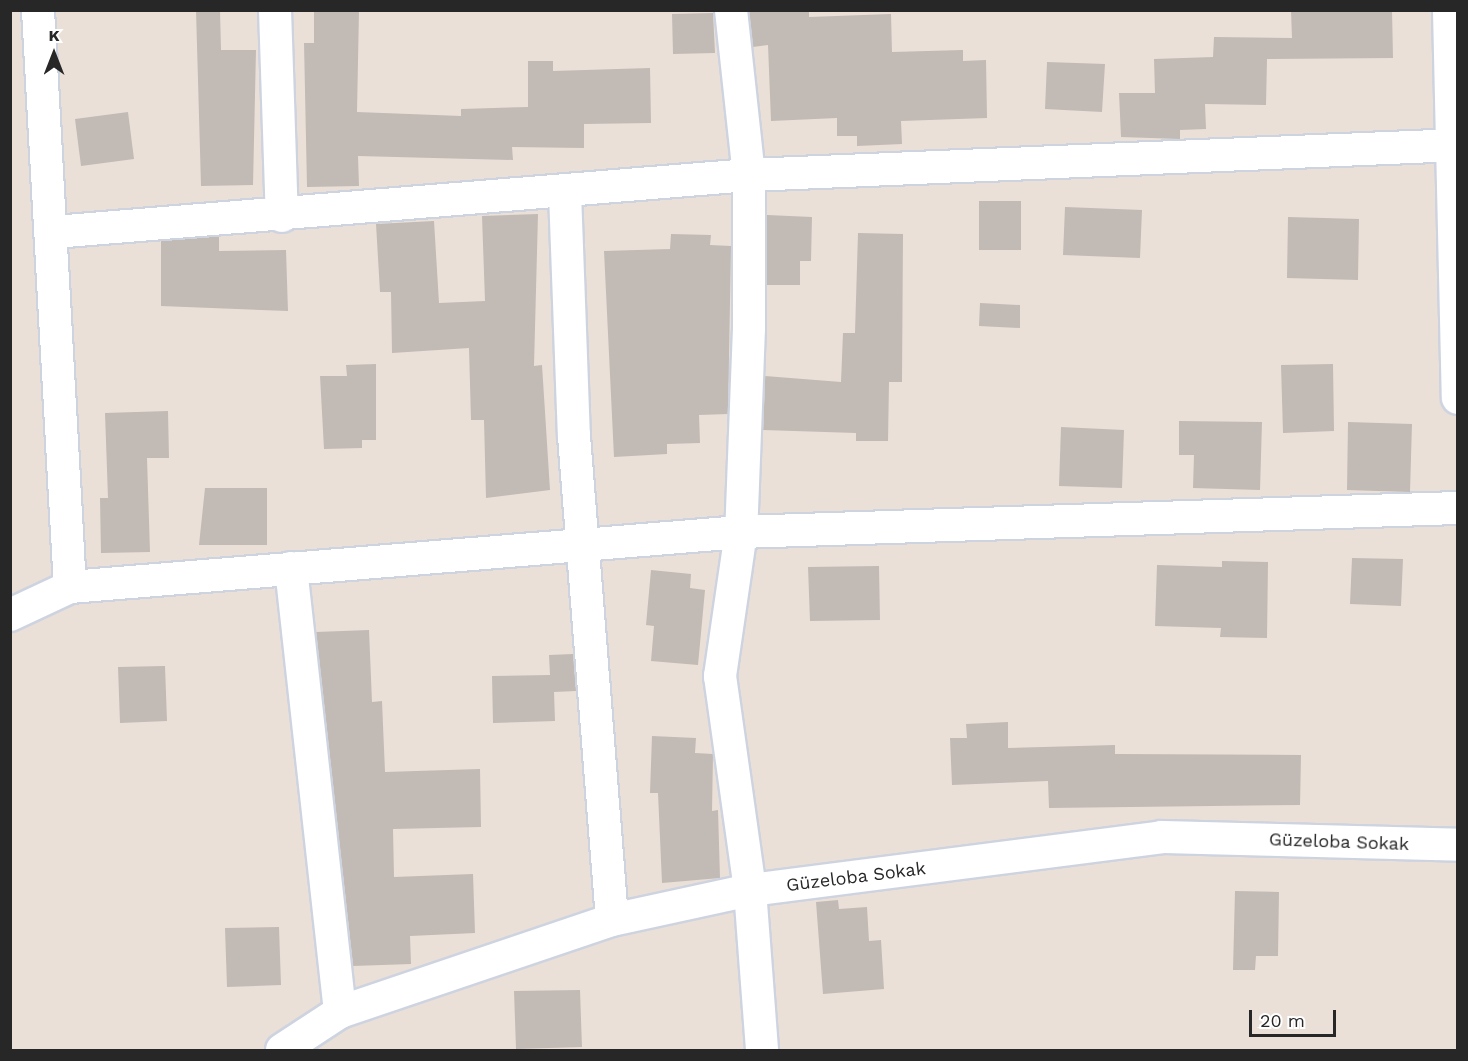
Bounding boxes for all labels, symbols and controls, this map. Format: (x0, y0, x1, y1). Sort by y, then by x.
north arrow (24, 24, 84, 84)
text: K (48, 26, 60, 45)
street label: Güzeloba Sokak (1268, 829, 1410, 855)
street label: Güzeloba Sokak (785, 858, 927, 896)
scale bar (1252, 998, 1339, 1036)
text: 20 m (1260, 1010, 1305, 1031)

